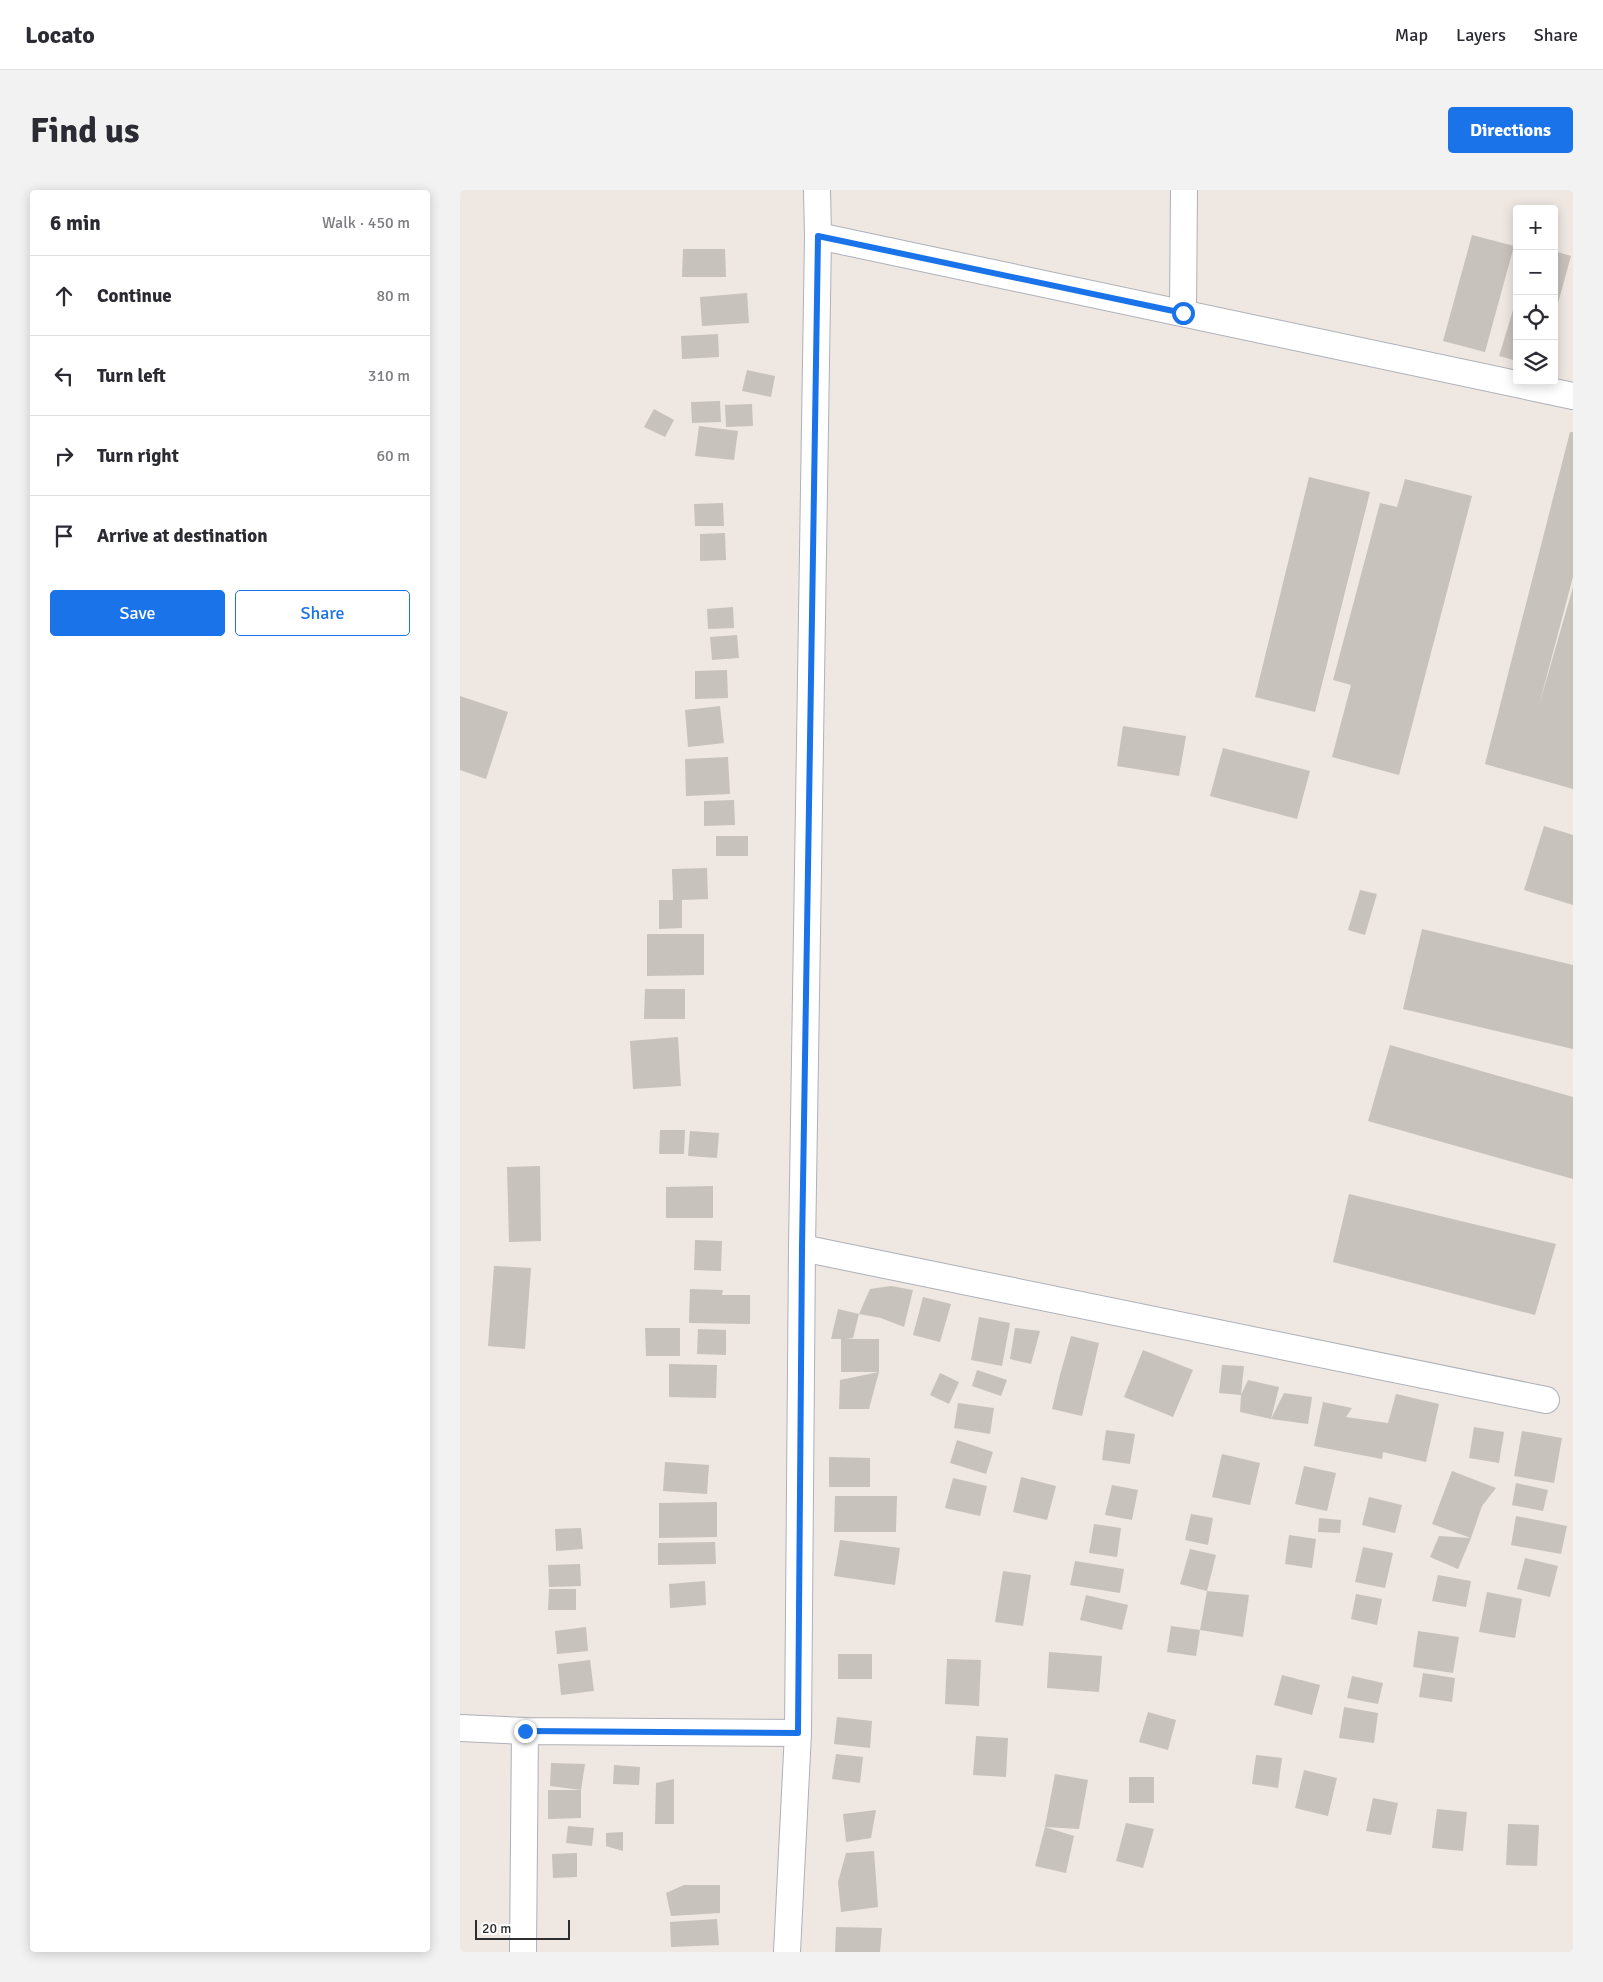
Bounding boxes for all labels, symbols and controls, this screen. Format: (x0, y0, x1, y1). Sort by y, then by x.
text: Locato (25, 20, 95, 50)
text: Map (1395, 24, 1428, 46)
text: Layers (1456, 24, 1506, 46)
text: Share (1534, 24, 1578, 46)
button: Directions (1448, 107, 1573, 153)
text: Find us (30, 109, 140, 152)
map controls (1513, 205, 1558, 385)
button: + (1513, 205, 1558, 250)
text: 6 min (50, 210, 101, 236)
text: Walk · 450 m (322, 213, 410, 233)
button: − (1513, 250, 1558, 295)
icon: ahead (50, 282, 78, 310)
text: Continue (97, 284, 172, 308)
text: 80 m (376, 286, 410, 306)
button: locate (1513, 295, 1558, 340)
route start (1172, 302, 1195, 325)
button: layers (1513, 340, 1558, 385)
icon: left (50, 362, 78, 390)
text: Turn left (97, 364, 166, 388)
text: 310 m (368, 366, 410, 386)
icon: right (50, 442, 78, 470)
text: Turn right (97, 444, 179, 468)
text: 60 m (376, 446, 410, 466)
icon: arrive (50, 522, 78, 550)
text: Arrive at destination (97, 524, 268, 548)
button: Save (50, 590, 225, 636)
button: Share (235, 590, 410, 636)
route end (514, 1720, 537, 1743)
scale bar (475, 1917, 570, 1940)
text: 20 m (482, 1920, 511, 1937)

